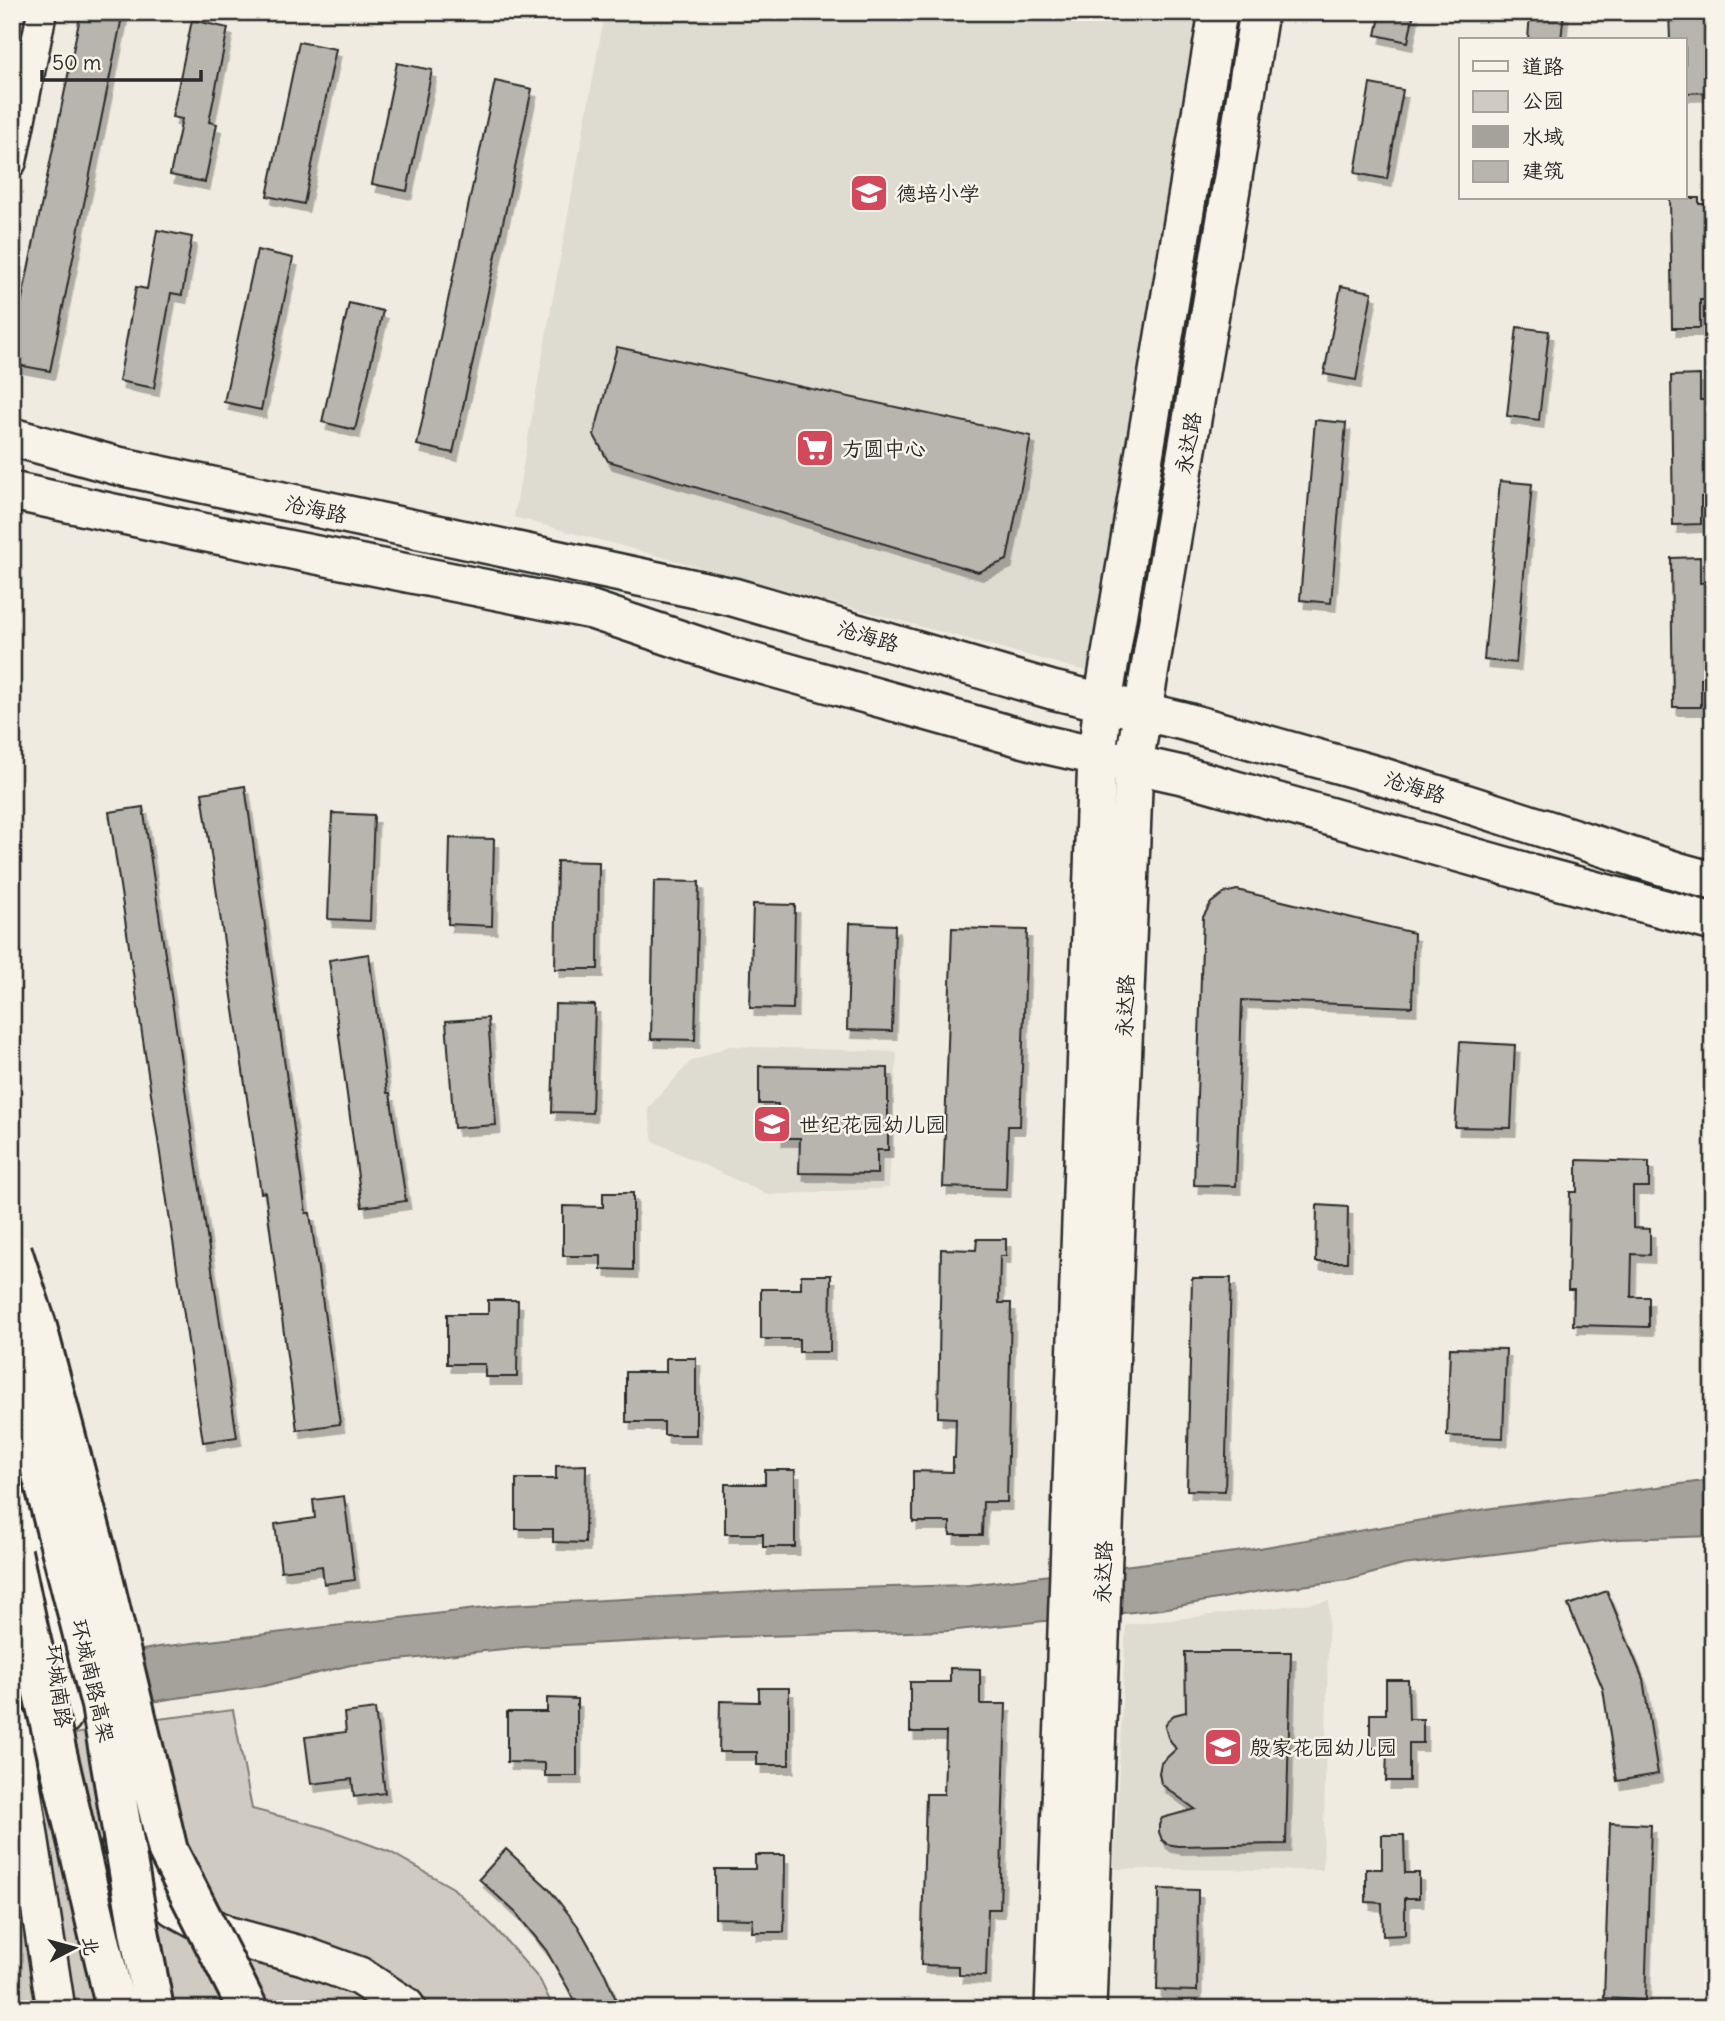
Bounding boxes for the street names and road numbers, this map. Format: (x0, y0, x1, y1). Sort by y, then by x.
street label: 永达路 (1169, 410, 1207, 476)
street label: 沧海路 (282, 489, 350, 529)
street label: 沧海路 (834, 614, 902, 658)
street label: 沧海路 (1381, 765, 1449, 809)
street label: 永达路 (1110, 974, 1140, 1038)
street label: 永达路 (1088, 1540, 1118, 1604)
street label: 环城南路高架 (66, 1617, 120, 1745)
street label: 环城南路 (40, 1643, 78, 1729)

